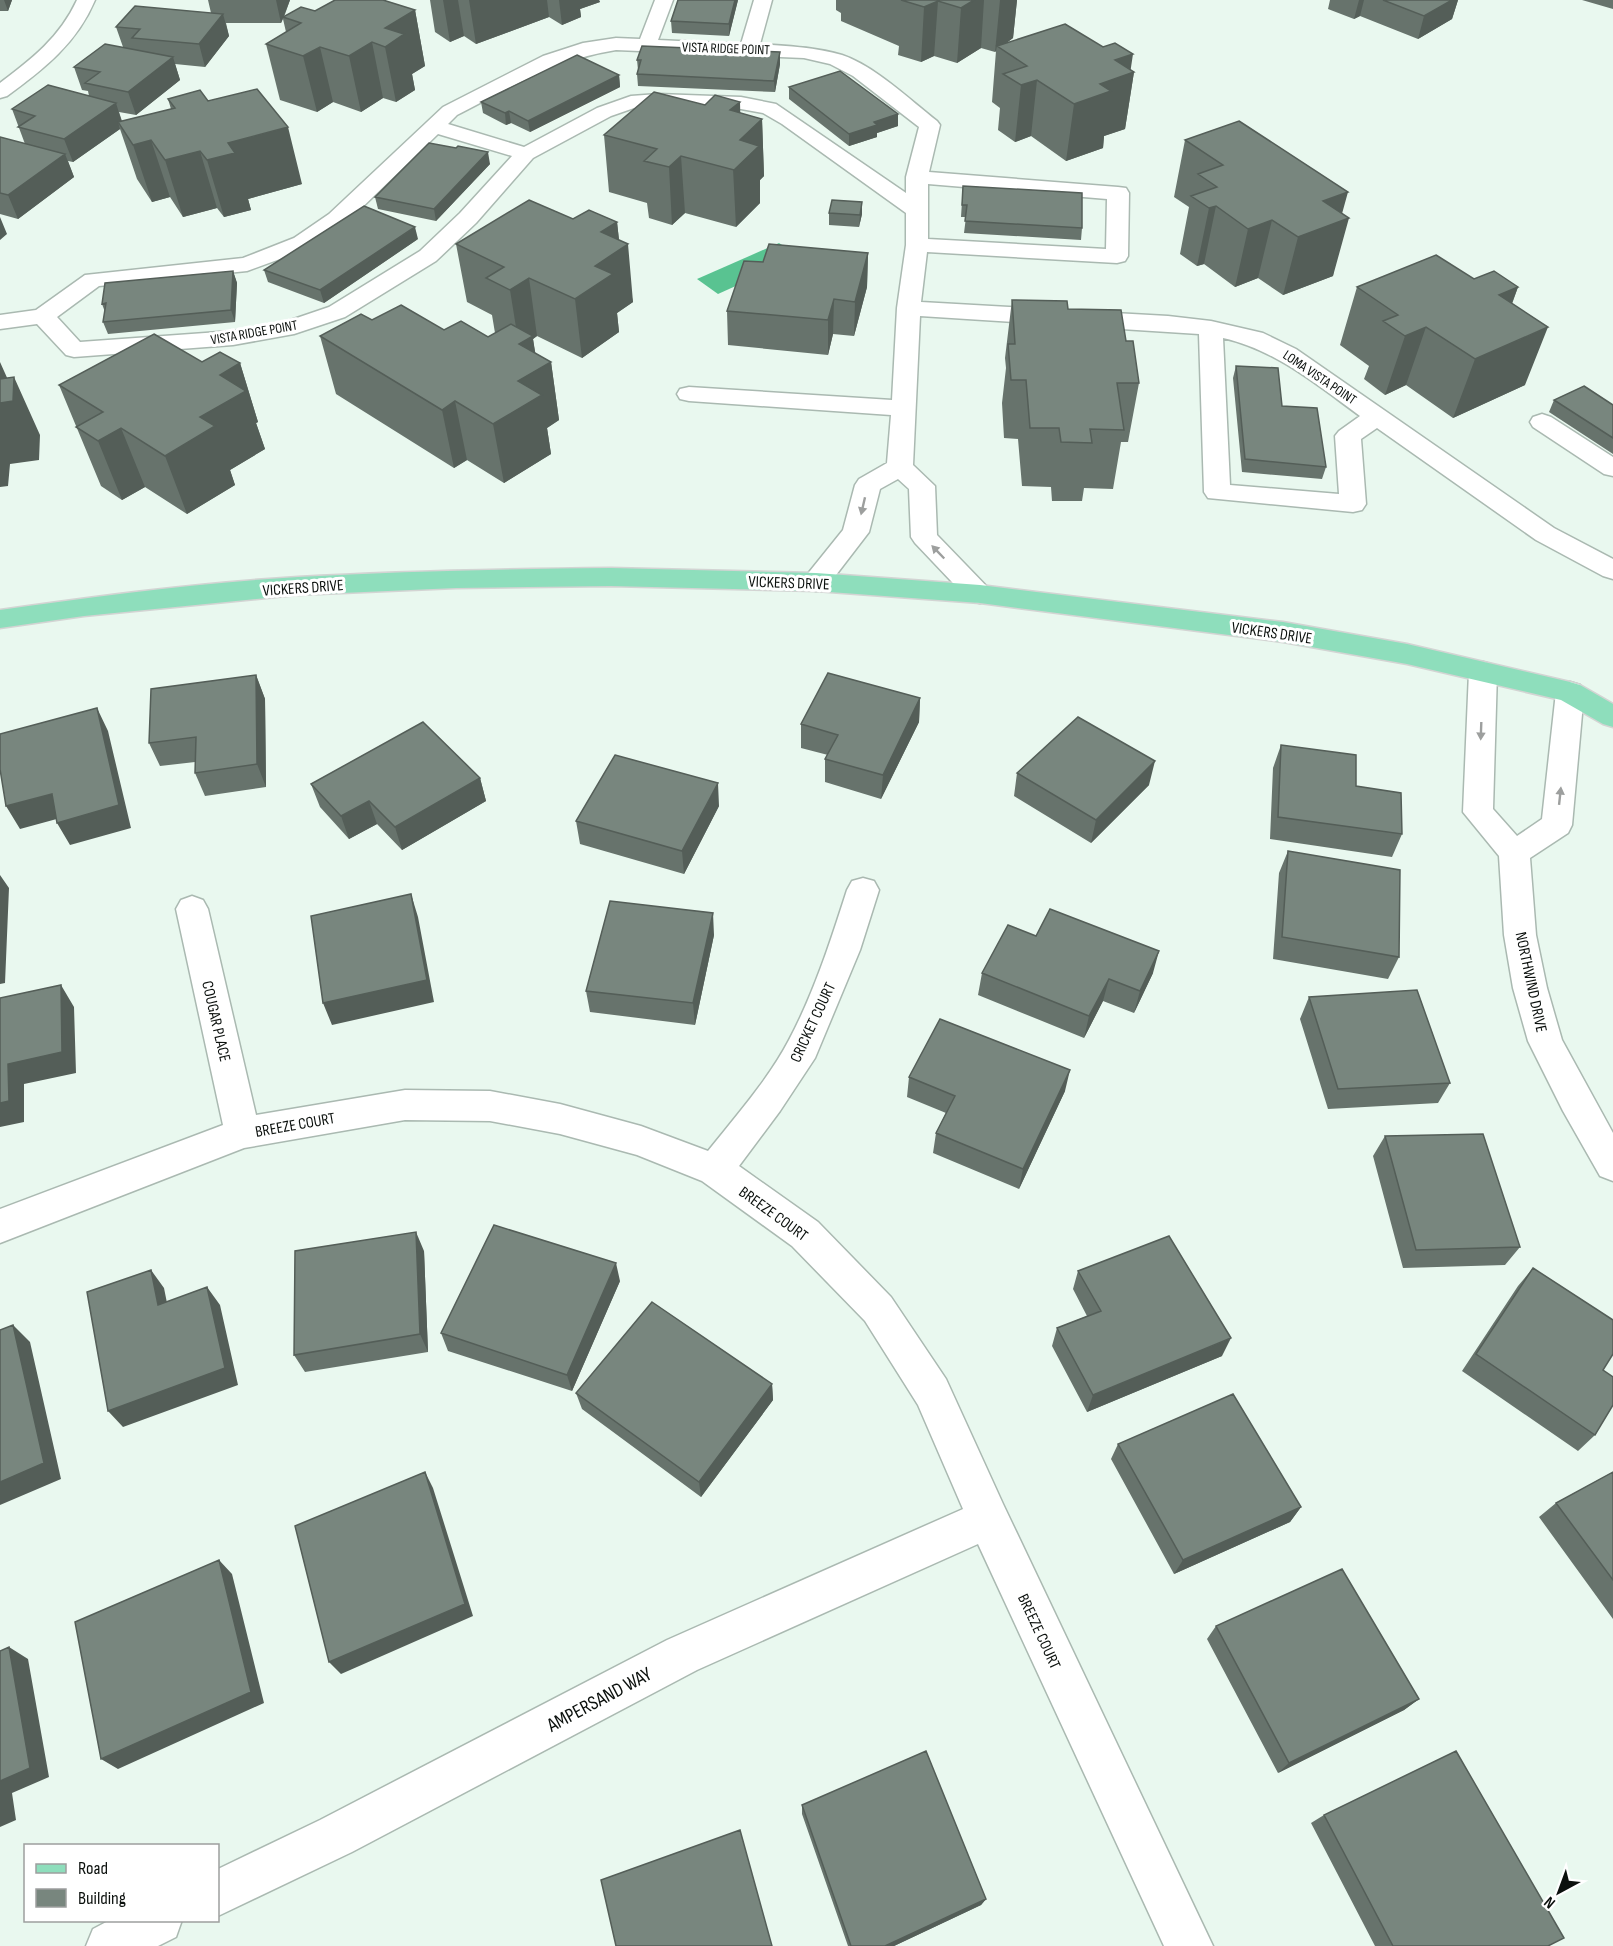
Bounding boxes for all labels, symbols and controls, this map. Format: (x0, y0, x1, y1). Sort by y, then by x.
street label: VISTA RIDGE POINT (682, 38, 771, 59)
street label: VISTA RIDGE POINT (209, 316, 299, 349)
street label: LOMA VISTA POINT (1280, 347, 1360, 408)
one-way arrow (857, 497, 867, 515)
one-way arrow (932, 546, 946, 560)
street label: VICKERS DRIVE (748, 573, 830, 594)
street label: VICKERS DRIVE (262, 576, 344, 601)
street label: VICKERS DRIVE (1230, 618, 1313, 649)
one-way arrow (1476, 721, 1485, 740)
one-way arrow (1555, 787, 1565, 806)
street label: NORTHWIND DRIVE (1511, 930, 1550, 1034)
street label: COUGAR PLACE (197, 979, 234, 1064)
street label: CRICKET COURT (787, 979, 840, 1066)
street label: BREEZE COURT (254, 1109, 337, 1142)
street label: BREEZE COURT (735, 1183, 812, 1246)
street label: BREEZE COURT (1013, 1591, 1064, 1673)
street label: AMPERSAND WAY (542, 1662, 657, 1738)
legend (24, 1844, 219, 1922)
text: Road (78, 1858, 108, 1879)
north arrow (1529, 1862, 1589, 1922)
text: Building (78, 1888, 126, 1909)
text: N (1541, 1892, 1560, 1912)

